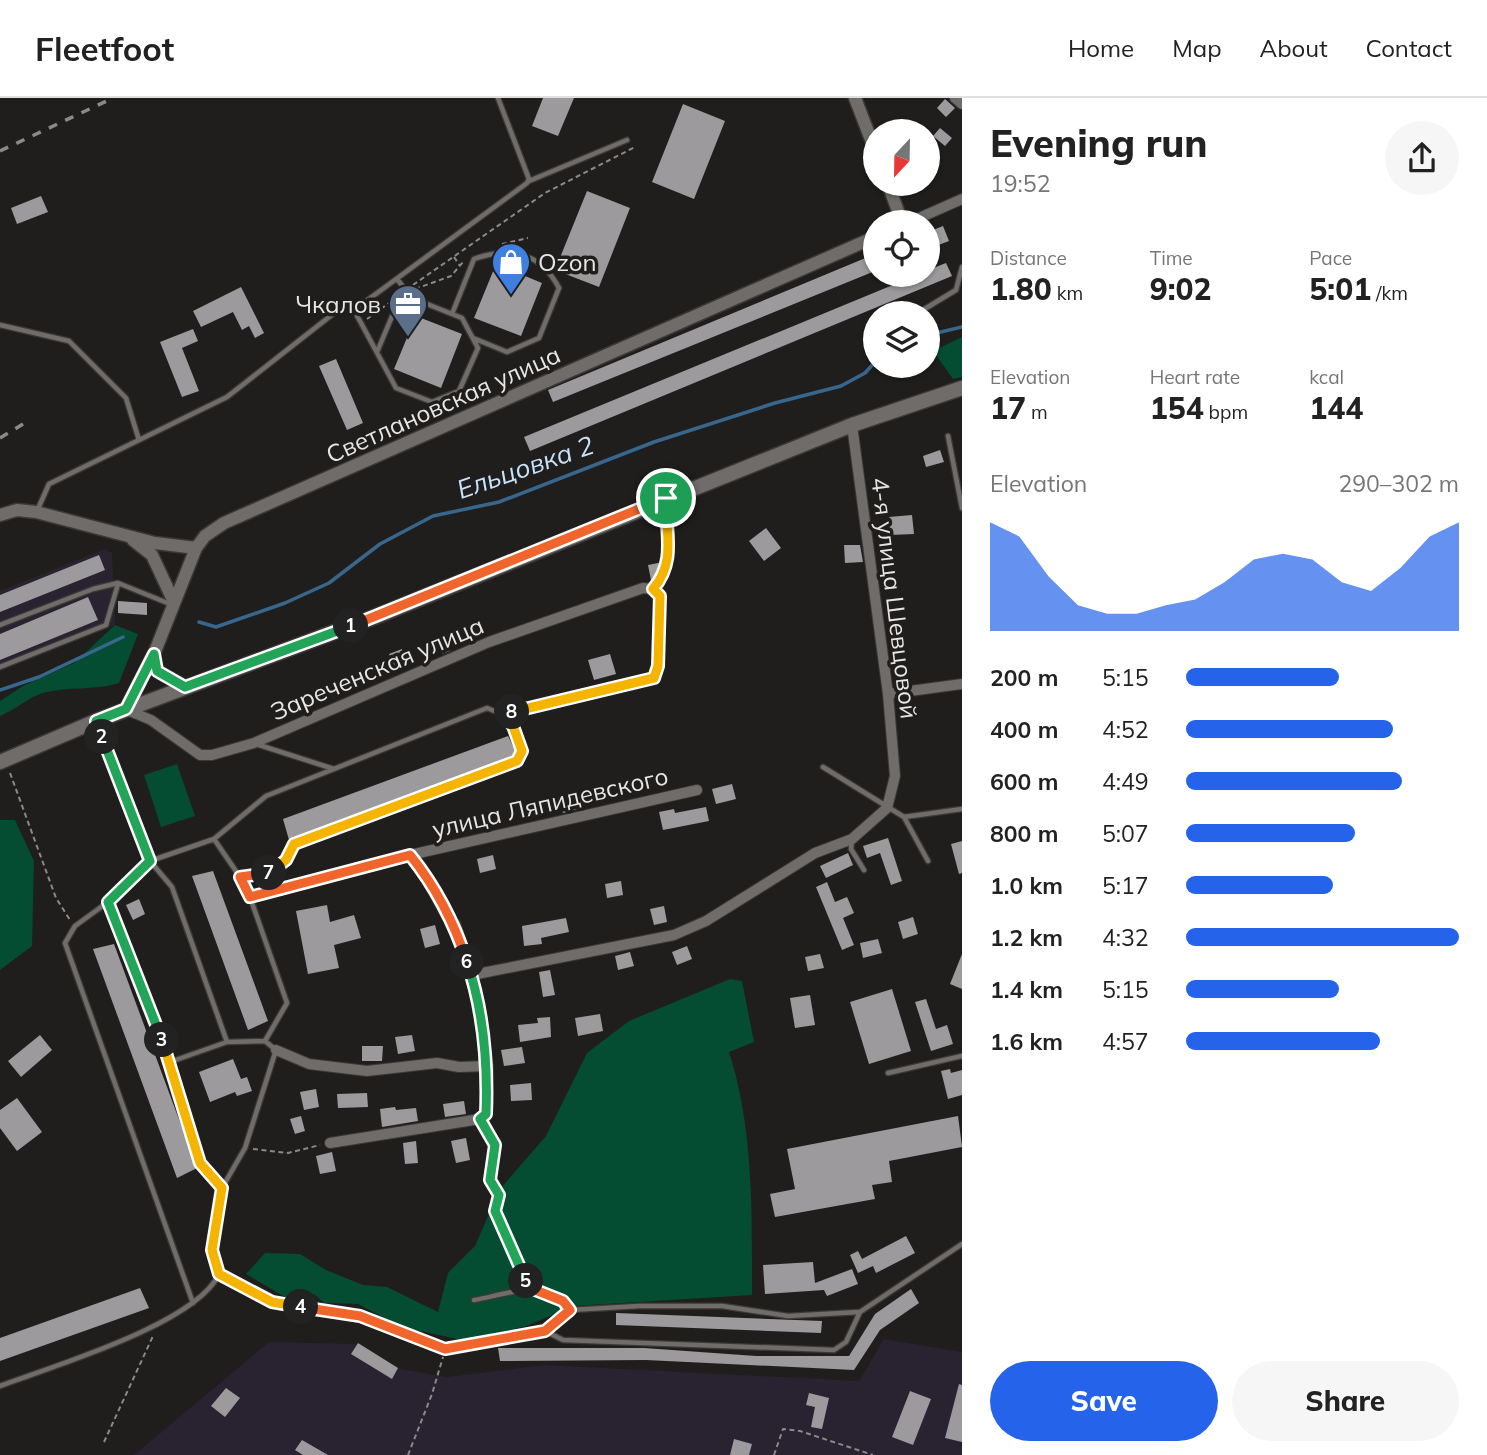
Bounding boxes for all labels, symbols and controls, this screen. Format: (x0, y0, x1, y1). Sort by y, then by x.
text: Fleetfoot (35, 28, 174, 69)
text: Home (1068, 33, 1134, 63)
text: Map (1172, 33, 1222, 63)
text: About (1260, 33, 1328, 63)
text: Contact (1366, 33, 1452, 63)
north arrow (863, 119, 940, 196)
map controls (863, 119, 940, 378)
text: Evening run (990, 119, 1208, 167)
button: share (1385, 121, 1459, 195)
text: 19:52 (990, 169, 1050, 198)
button: locate (863, 210, 940, 287)
shop icon: Ozon (490, 241, 532, 296)
text: Distance (990, 246, 1067, 270)
text: Time (1150, 246, 1193, 270)
text: Pace (1309, 246, 1352, 270)
place label: Ozon (538, 247, 597, 277)
text: 1.80 (990, 270, 1052, 308)
text: 9:02 (1150, 270, 1211, 308)
text: 5:01 (1309, 270, 1371, 308)
text: km (1052, 281, 1083, 305)
text: /km (1371, 281, 1408, 305)
office icon: Чкалов (387, 283, 429, 338)
place label: Чкалов (295, 289, 381, 319)
button: layers (863, 301, 940, 378)
street label: Светлановская улица (321, 339, 565, 469)
text: Elevation (990, 365, 1070, 389)
text: Heart rate (1150, 365, 1240, 389)
text: kcal (1309, 365, 1344, 389)
text: 17 (990, 389, 1026, 427)
text: 154 (1150, 389, 1204, 427)
text: 144 (1309, 389, 1363, 427)
text: m (1026, 400, 1048, 424)
text: bpm (1204, 400, 1248, 424)
water label: Ельцовка 2 (452, 428, 598, 506)
pin (636, 468, 696, 528)
text: Elevation (990, 469, 1087, 498)
text: 290–302 m (1338, 469, 1459, 498)
street label: 4-я улица Шевцовой (865, 475, 925, 721)
icon: arrive (647, 479, 685, 517)
pin: 1 (334, 608, 368, 644)
street label: Зареченская улица (266, 610, 488, 726)
text: 1 (345, 613, 356, 637)
text: 200 m (990, 663, 1058, 692)
text: 5:15 (1102, 663, 1149, 692)
pin: 8 (494, 694, 530, 730)
text: 8 (506, 699, 517, 723)
text: 400 m (990, 715, 1058, 744)
text: 4:52 (1102, 715, 1149, 744)
pin: 2 (84, 720, 119, 754)
text: 2 (96, 724, 107, 748)
street label: улица Ляпидевского (429, 760, 671, 844)
text: 600 m (990, 767, 1058, 796)
text: 4:49 (1102, 767, 1149, 796)
text: 800 m (990, 819, 1058, 848)
text: 5:07 (1102, 819, 1149, 848)
pin: 7 (252, 856, 286, 890)
text: 7 (263, 860, 274, 884)
text: 1.0 km (990, 871, 1063, 900)
text: 5:17 (1102, 871, 1149, 900)
text: 1.2 km (990, 923, 1063, 952)
text: 4:32 (1102, 923, 1149, 952)
pin: 6 (449, 944, 484, 980)
text: 6 (461, 949, 472, 973)
text: 1.4 km (990, 975, 1063, 1004)
text: 5:15 (1102, 975, 1149, 1004)
pin: 3 (144, 1023, 180, 1058)
text: 3 (156, 1027, 167, 1051)
text: 1.6 km (990, 1027, 1063, 1056)
text: 4:57 (1102, 1027, 1149, 1056)
pin: 5 (508, 1264, 544, 1298)
text: 5 (520, 1268, 531, 1292)
pin: 4 (284, 1290, 318, 1324)
text: 4 (295, 1294, 306, 1318)
button: Save (990, 1361, 1218, 1441)
button: Share (1232, 1361, 1459, 1441)

